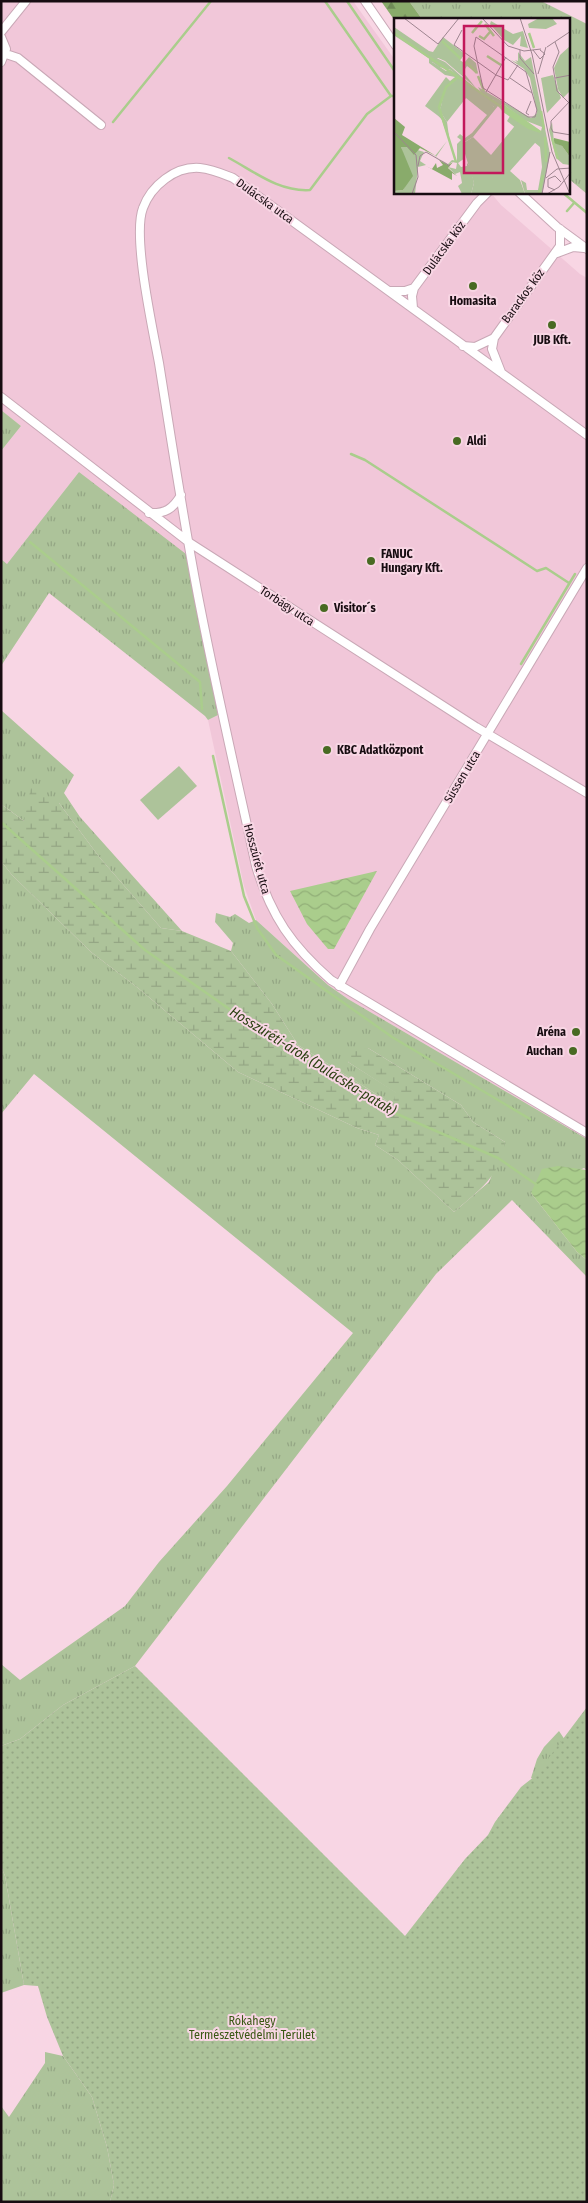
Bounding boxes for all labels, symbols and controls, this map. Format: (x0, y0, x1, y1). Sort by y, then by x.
inset map (394, 18, 570, 194)
street label: Dulácska utca (234, 175, 297, 227)
street label: Dulácska köz (420, 218, 468, 278)
street label: Barackos köz (499, 266, 547, 326)
marker: Homasita (467, 280, 479, 292)
place label: Homasita (449, 294, 497, 308)
marker: JUB Kft. (546, 319, 558, 331)
place label: JUB Kft. (532, 333, 571, 347)
place label: Aldi (466, 434, 486, 448)
marker: Aldi (451, 435, 463, 447)
place label: FANUC Hungary Kft. (381, 547, 443, 575)
marker: FANUC Hungary Kft. (365, 555, 377, 567)
street label: Torbágy utca (257, 583, 317, 629)
place label: Visitor´s (333, 601, 376, 615)
marker: Visitor´s (318, 602, 330, 614)
place label: KBC Adatközpont (337, 743, 424, 757)
marker: KBC Adatközpont (321, 744, 333, 756)
street label: Süssen utca (441, 748, 483, 806)
street label: Hosszúrét utca (241, 822, 273, 896)
water label: Hosszúréti-árok (Dulácska-patak) (227, 1003, 399, 1120)
place label: Aréna (536, 1025, 566, 1039)
marker: Aréna (570, 1026, 582, 1038)
place label: Auchan (525, 1044, 563, 1058)
marker: Auchan (567, 1045, 579, 1057)
park label: Rókahegy Természetvédelmi Terület (189, 2014, 315, 2042)

